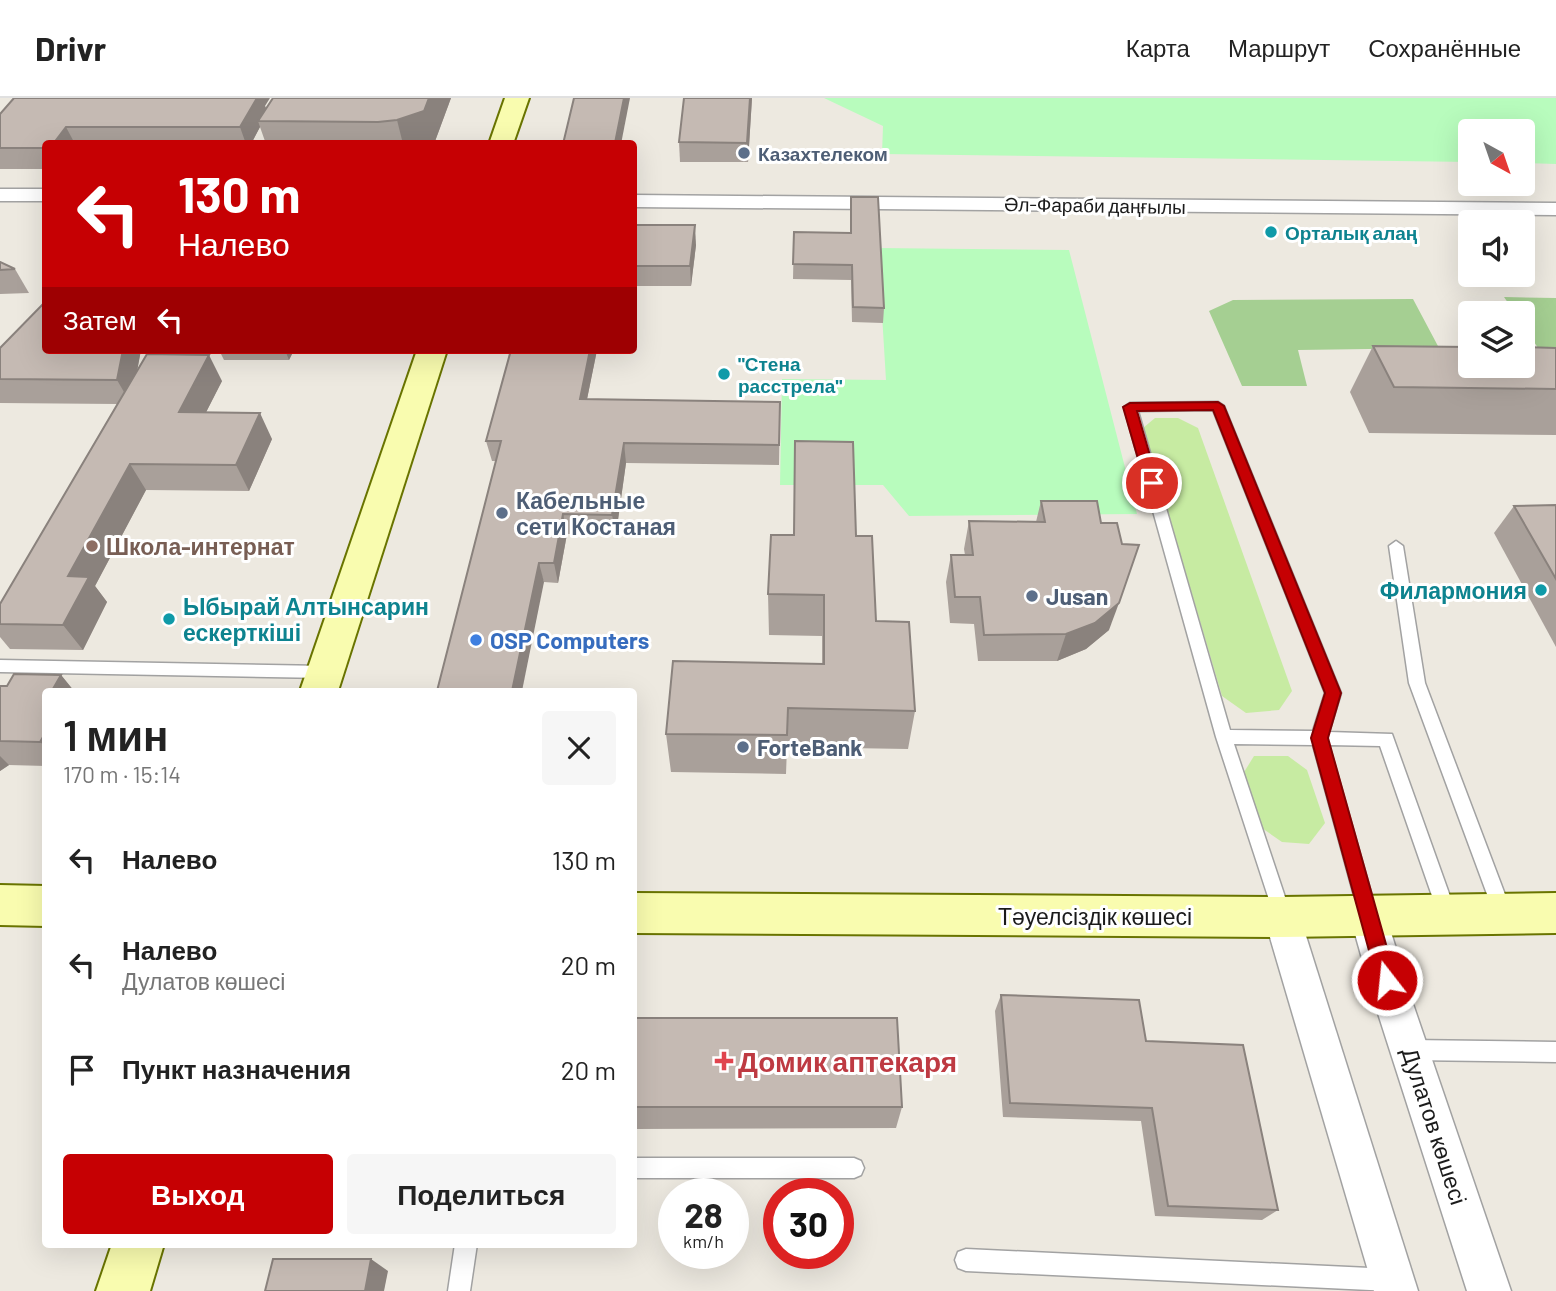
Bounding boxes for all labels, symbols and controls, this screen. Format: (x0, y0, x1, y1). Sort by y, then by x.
text: Drivr (35, 28, 106, 68)
text: Карта (1126, 33, 1190, 62)
text: Маршрут (1228, 33, 1330, 62)
text: Сохранённые (1368, 33, 1521, 62)
north arrow (1458, 119, 1535, 196)
map controls (1458, 119, 1535, 378)
place label: Казахтелеком (758, 142, 888, 165)
marker: Казахтелеком (736, 145, 752, 161)
text: 130 m (178, 164, 300, 223)
icon: left (63, 168, 154, 259)
street label: Әл-Фараби даңғылы (1004, 192, 1186, 218)
button: sound (1458, 210, 1535, 287)
place label: Орталық алаң (1285, 221, 1418, 244)
text: Налево (178, 224, 290, 262)
marker: Орталық алаң (1263, 224, 1279, 240)
icon: left (151, 301, 189, 339)
button: layers (1458, 301, 1535, 378)
text: Затем (63, 304, 137, 335)
place label: "Стена расстрела" (738, 352, 842, 397)
marker: "Стена расстрела" (716, 366, 732, 382)
pin (1122, 453, 1182, 513)
icon: arrive (1133, 464, 1171, 502)
place label: Кабельные сети Костаная (516, 486, 676, 540)
marker: Кабельные сети Костаная (494, 505, 510, 521)
place label: Школа-интернат (106, 532, 295, 560)
marker: Школа-интернат (84, 538, 100, 554)
place label: Филармония (1380, 576, 1527, 604)
place label: Jusan (1046, 582, 1108, 610)
marker: Филармония (1533, 582, 1549, 598)
marker: Jusan (1024, 588, 1040, 604)
place label: Ыбырай Алтынсарин ескерткіші (183, 592, 429, 646)
marker: Ыбырай Алтынсарин ескерткіші (161, 611, 177, 627)
place label: OSP Computers (490, 626, 649, 654)
marker: OSP Computers (468, 632, 484, 648)
text: 1 мин (63, 709, 168, 759)
button: close (542, 711, 616, 785)
place label: ForteBank (757, 733, 863, 761)
marker: ForteBank (735, 739, 751, 755)
text: 170 m · 15:14 (63, 760, 181, 788)
icon: left (63, 841, 101, 879)
text: Налево (122, 843, 217, 874)
text: 130 m (552, 844, 616, 875)
street label: Тәуелсіздік көшесі (998, 902, 1192, 930)
text: Налево (122, 934, 217, 965)
position arrow (1350, 943, 1424, 1017)
icon: left (63, 946, 101, 984)
text: 20 m (561, 949, 616, 980)
text: Дулатов көшесі (122, 967, 285, 995)
place label: Домик аптекаря (738, 1044, 957, 1078)
street label: Дулатов көшесі (1396, 1044, 1474, 1208)
icon: arrive (63, 1051, 101, 1089)
text: Пункт назначения (122, 1053, 351, 1084)
marker: Домик аптекаря (716, 1053, 732, 1069)
text: 20 m (561, 1054, 616, 1085)
button: Выход (63, 1154, 333, 1234)
button: Поделиться (347, 1154, 616, 1234)
speed limit sign: 30 (763, 1178, 854, 1269)
text: 28 (684, 1193, 723, 1235)
text: km/h (683, 1230, 724, 1252)

